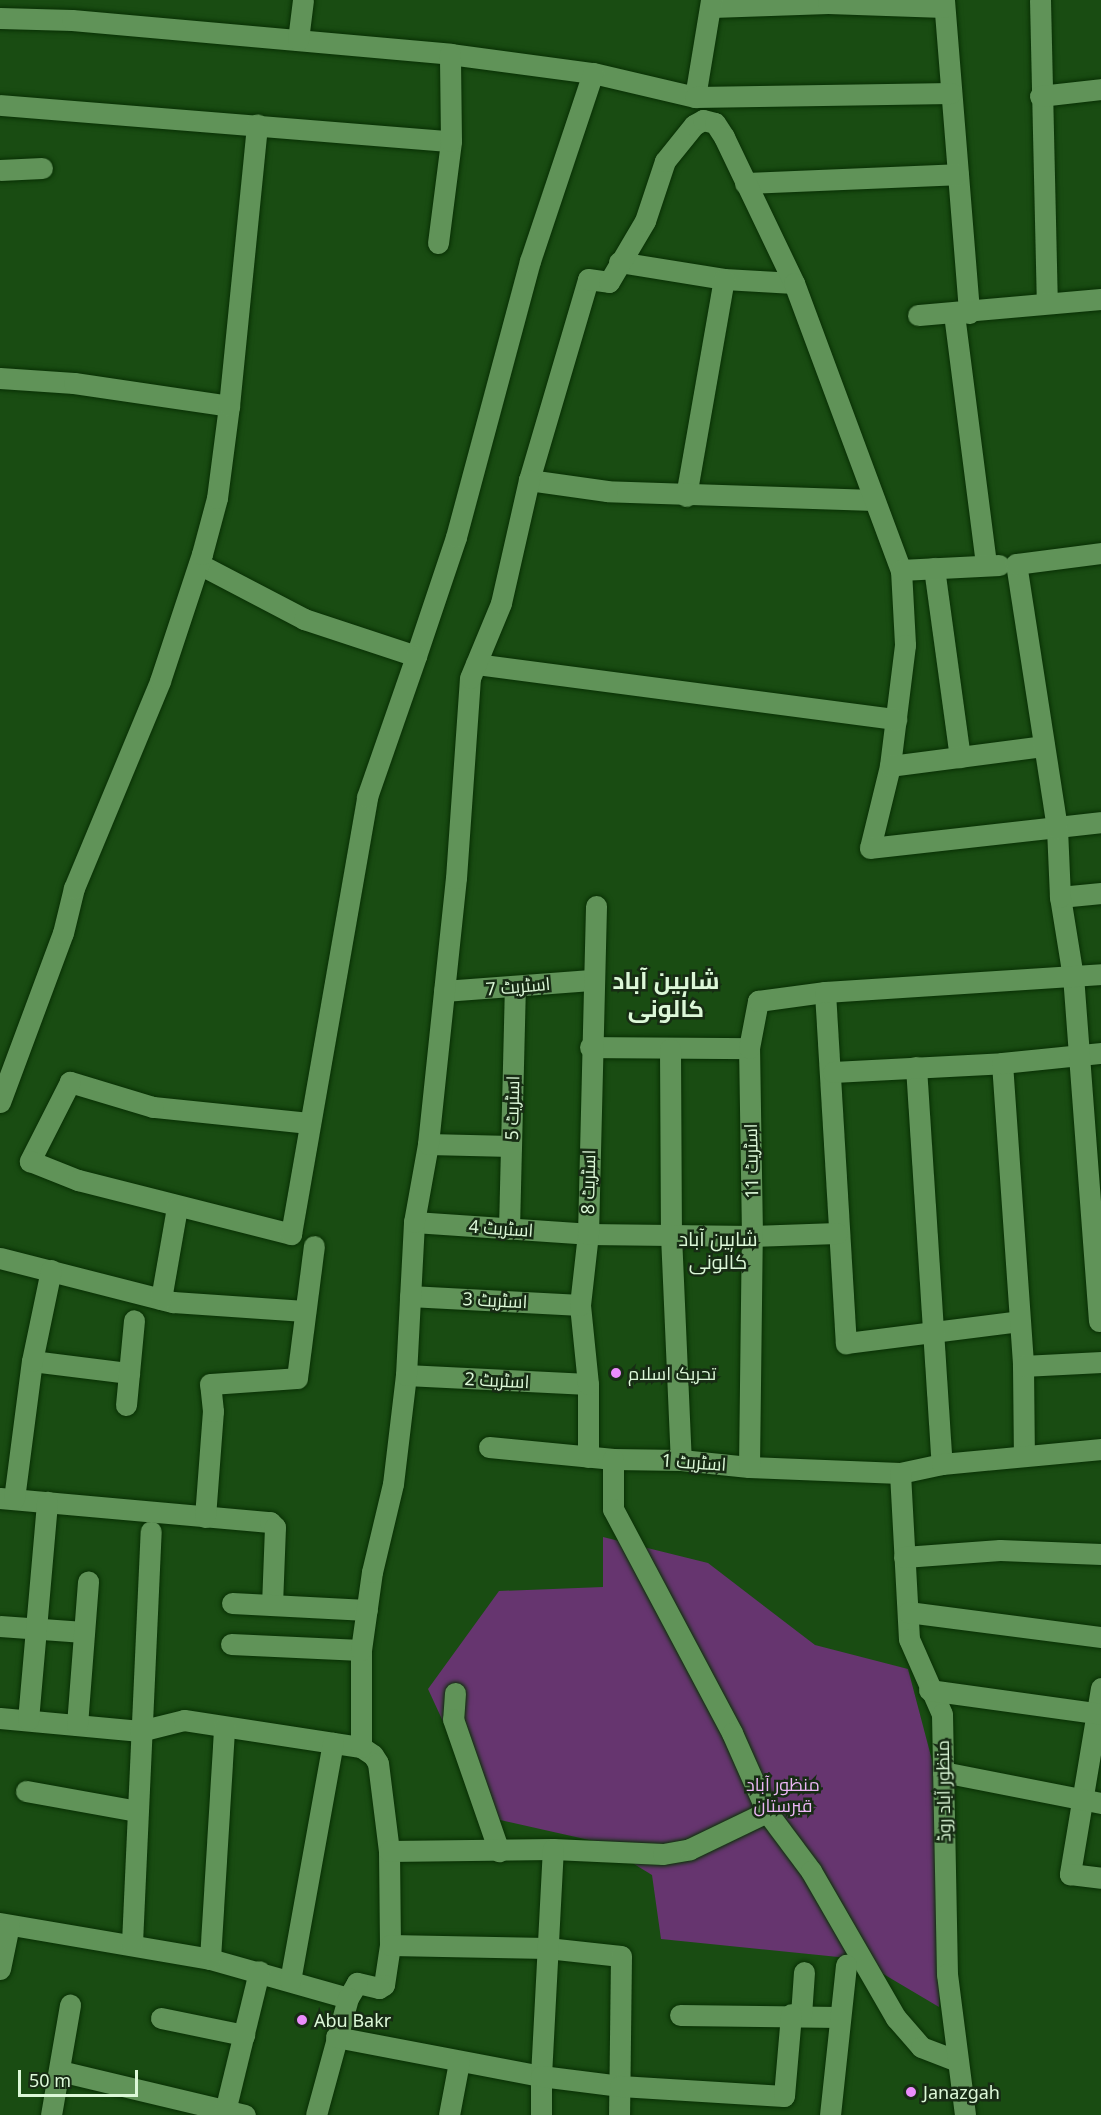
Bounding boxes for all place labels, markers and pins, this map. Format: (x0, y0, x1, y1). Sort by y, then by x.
place label: تحریک اسلام (628, 1362, 716, 1384)
marker: تحریک اسلام (609, 1366, 623, 1380)
place label: Abu Bakr (314, 2009, 391, 2031)
marker: Abu Bakr (295, 2013, 309, 2027)
place label: Janazgah (923, 2081, 1000, 2103)
marker: Janazgah (904, 2085, 918, 2099)

